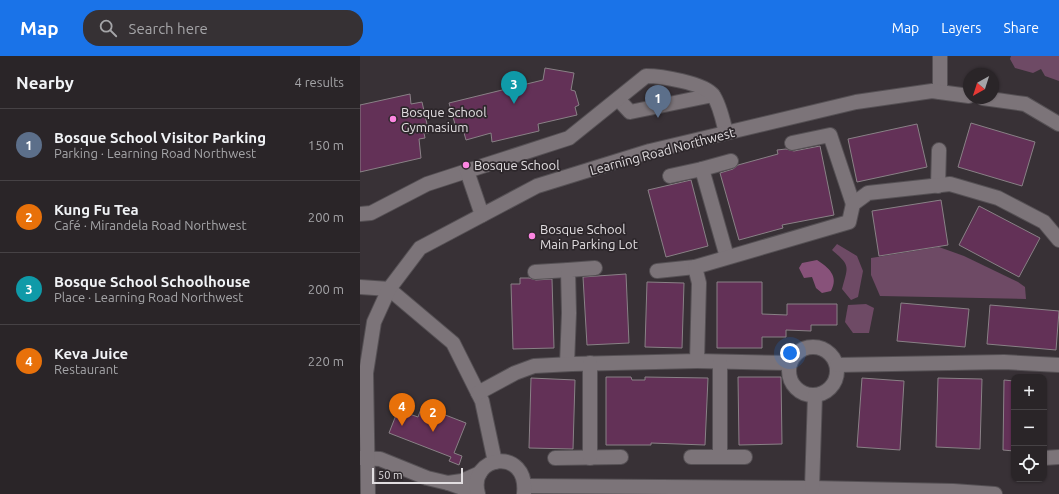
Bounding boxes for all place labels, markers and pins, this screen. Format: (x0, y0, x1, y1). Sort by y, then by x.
pin: 3 (501, 71, 527, 104)
pin: 1 (645, 85, 671, 118)
place label: Bosque School Gymnasium (401, 105, 487, 134)
marker: Bosque School Gymnasium (388, 114, 398, 124)
place label: Bosque School (474, 158, 560, 172)
marker: Bosque School (461, 160, 471, 170)
place label: Bosque School Main Parking Lot (540, 222, 638, 251)
marker: Bosque School Main Parking Lot (527, 231, 537, 241)
pin: 4 (389, 393, 415, 426)
pin: 2 (420, 399, 446, 432)

